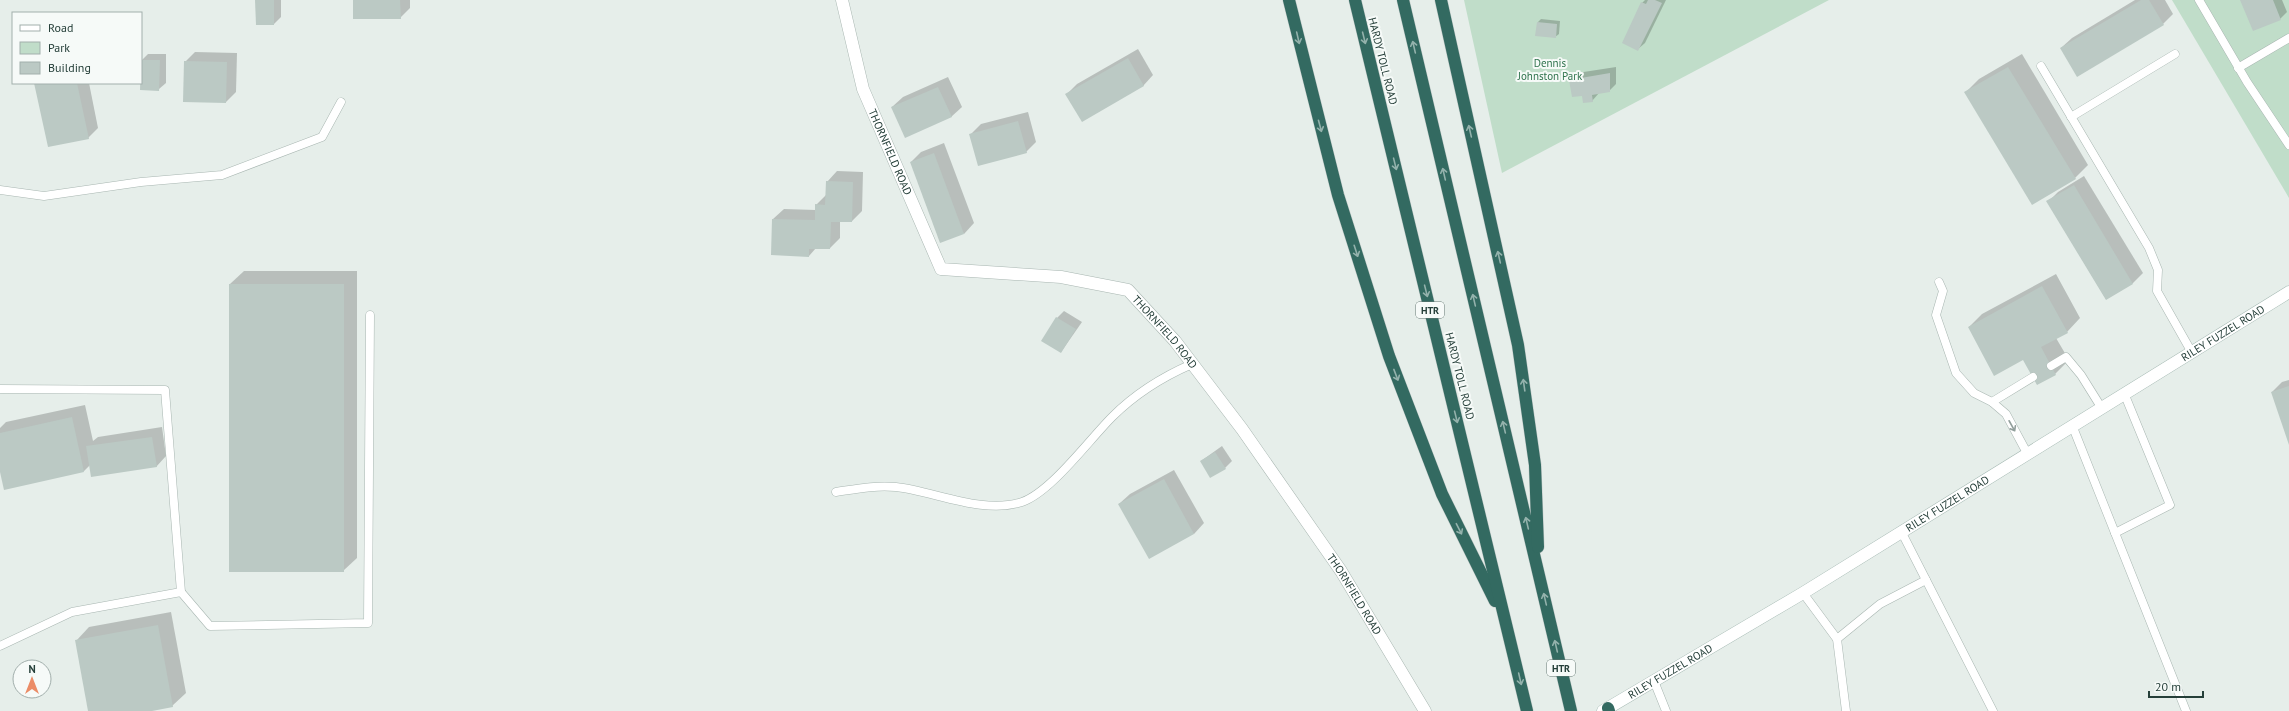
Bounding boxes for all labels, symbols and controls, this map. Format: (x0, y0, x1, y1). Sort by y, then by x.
legend (12, 12, 142, 84)
street label: HARDY TOLL ROAD (1365, 16, 1401, 106)
text: Road (48, 20, 73, 35)
one-way arrow (1295, 31, 1302, 44)
one-way arrow (1361, 31, 1369, 44)
text: Park (48, 40, 70, 55)
one-way arrow (1410, 41, 1417, 54)
park label: Dennis Johnston Park (1517, 56, 1583, 83)
text: Building (48, 60, 91, 75)
street label: THORNFIELD ROAD (865, 107, 915, 197)
one-way arrow (1317, 119, 1324, 132)
one-way arrow (1466, 124, 1474, 137)
one-way arrow (1392, 157, 1399, 170)
one-way arrow (1440, 168, 1447, 181)
one-way arrow (1353, 244, 1360, 257)
one-way arrow (1494, 251, 1502, 264)
one-way arrow (1422, 284, 1430, 297)
street label: THORNFIELD ROAD (1129, 292, 1200, 371)
one-way arrow (1470, 294, 1478, 307)
road number: HTR (1416, 302, 1444, 318)
street label: RILEY FUZZEL ROAD (2178, 302, 2267, 364)
street label: HARDY TOLL ROAD (1442, 331, 1478, 421)
one-way arrow (1393, 368, 1401, 380)
one-way arrow (1520, 379, 1528, 392)
one-way arrow (1453, 410, 1461, 423)
one-way arrow (2008, 419, 2016, 431)
one-way arrow (1500, 421, 1508, 434)
street label: RILEY FUZZEL ROAD (1903, 472, 1992, 535)
one-way arrow (1523, 517, 1530, 530)
one-way arrow (1456, 523, 1463, 535)
street label: THORNFIELD ROAD (1324, 551, 1385, 637)
one-way arrow (1541, 593, 1549, 606)
one-way arrow (1552, 640, 1560, 653)
street label: RILEY FUZZEL ROAD (1625, 641, 1715, 702)
north arrow (12, 659, 52, 699)
road number: HTR (1547, 660, 1575, 676)
text: N (28, 662, 36, 676)
one-way arrow (1517, 672, 1524, 685)
scale bar (2149, 673, 2203, 699)
text: 20 m (2155, 679, 2181, 694)

